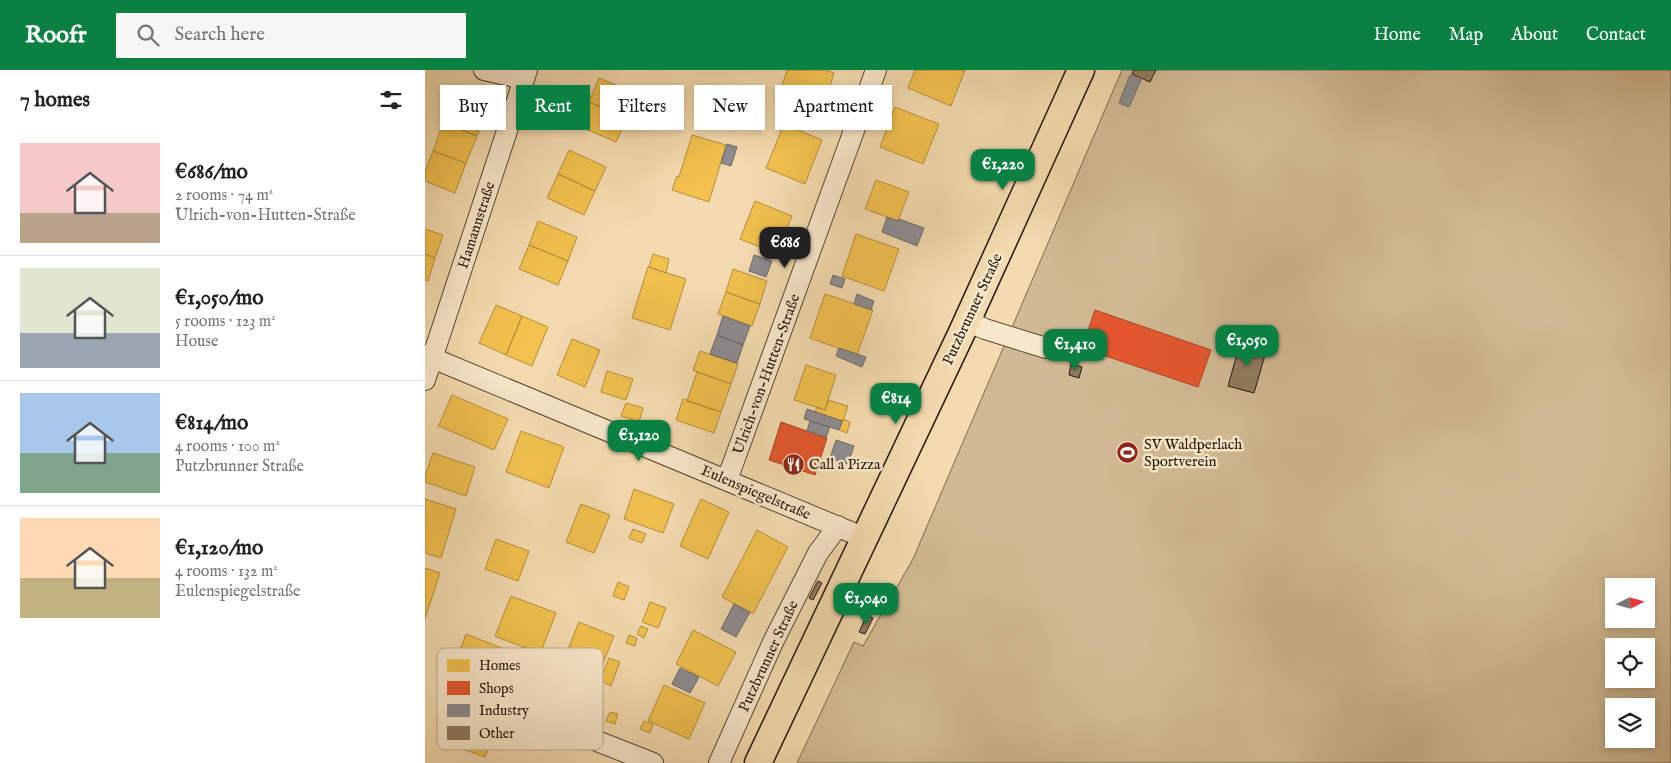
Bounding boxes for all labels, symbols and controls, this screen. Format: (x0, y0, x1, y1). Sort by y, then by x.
search box (116, 13, 466, 58)
text: Roofr (25, 20, 86, 51)
icon: search (134, 21, 162, 49)
text: Search here (174, 23, 265, 47)
text: Home (1374, 24, 1421, 47)
text: Map (1449, 24, 1483, 47)
text: About (1511, 24, 1558, 47)
text: Contact (1586, 24, 1646, 47)
chip: Buy (440, 85, 506, 130)
chip: Rent (516, 85, 590, 130)
chip: Filters (600, 85, 684, 130)
chip: New (694, 85, 765, 130)
chip: Apartment (775, 85, 892, 130)
icon: filters (377, 86, 405, 114)
text: 7 homes (20, 87, 90, 114)
pin: €1,220 (962, 148, 1044, 191)
text: €1,220 (982, 155, 1024, 175)
text: €686/mo (175, 159, 248, 186)
icon: home (60, 163, 120, 223)
street label: Hamannstraße (453, 179, 500, 271)
text: 2 rooms · 74 m² (175, 186, 273, 206)
text: Ulrich-von-Hutten-Straße (175, 206, 356, 226)
pin: €686 (755, 226, 815, 269)
text: €686 (770, 233, 800, 253)
street label: Putzbrunner Straße (938, 250, 1007, 368)
text: €1,050/mo (175, 285, 264, 312)
icon: home (60, 288, 120, 348)
street label: Ulrich-von-Hutten-Straße (729, 291, 804, 457)
text: 5 rooms · 123 m² (175, 312, 276, 332)
pin: €1,050 (1206, 324, 1288, 367)
pin: €1,410 (1034, 328, 1116, 371)
text: €1,050 (1226, 331, 1268, 351)
text: House (175, 332, 218, 352)
text: €1,410 (1054, 335, 1096, 355)
pin: €814 (866, 382, 926, 425)
text: €814 (881, 389, 911, 409)
text: €814/mo (175, 410, 248, 437)
icon: home (60, 413, 120, 473)
pin: €1,120 (598, 420, 680, 462)
text: €1,120 (619, 426, 659, 446)
place label: SV Waldperlach Sportverein (1144, 435, 1242, 471)
text: 4 rooms · 100 m² (175, 437, 280, 457)
sports icon: SV Waldperlach Sportverein (1116, 441, 1140, 465)
restaurant icon: Call a Pizza (781, 452, 805, 476)
place label: Call a Pizza (809, 455, 881, 474)
text: Putzbrunner Straße (175, 457, 304, 477)
street label: Eulenspiegelstraße (698, 461, 814, 524)
text: €1,120/mo (175, 535, 263, 562)
icon: home (60, 538, 120, 598)
text: 4 rooms · 132 m² (175, 562, 278, 582)
north arrow (1605, 578, 1655, 628)
map controls (1605, 578, 1655, 748)
text: Eulenspiegelstraße (175, 582, 300, 602)
pin: €1,040 (825, 582, 907, 625)
text: €1,040 (844, 589, 888, 609)
street label: Putzbrunner Straße (734, 597, 803, 715)
button: locate (1605, 638, 1655, 688)
legend (437, 648, 603, 750)
text: Homes (479, 657, 521, 675)
text: Shops (479, 680, 514, 698)
button: layers (1605, 698, 1655, 748)
text: Industry (479, 702, 529, 720)
text: Other (479, 725, 514, 743)

